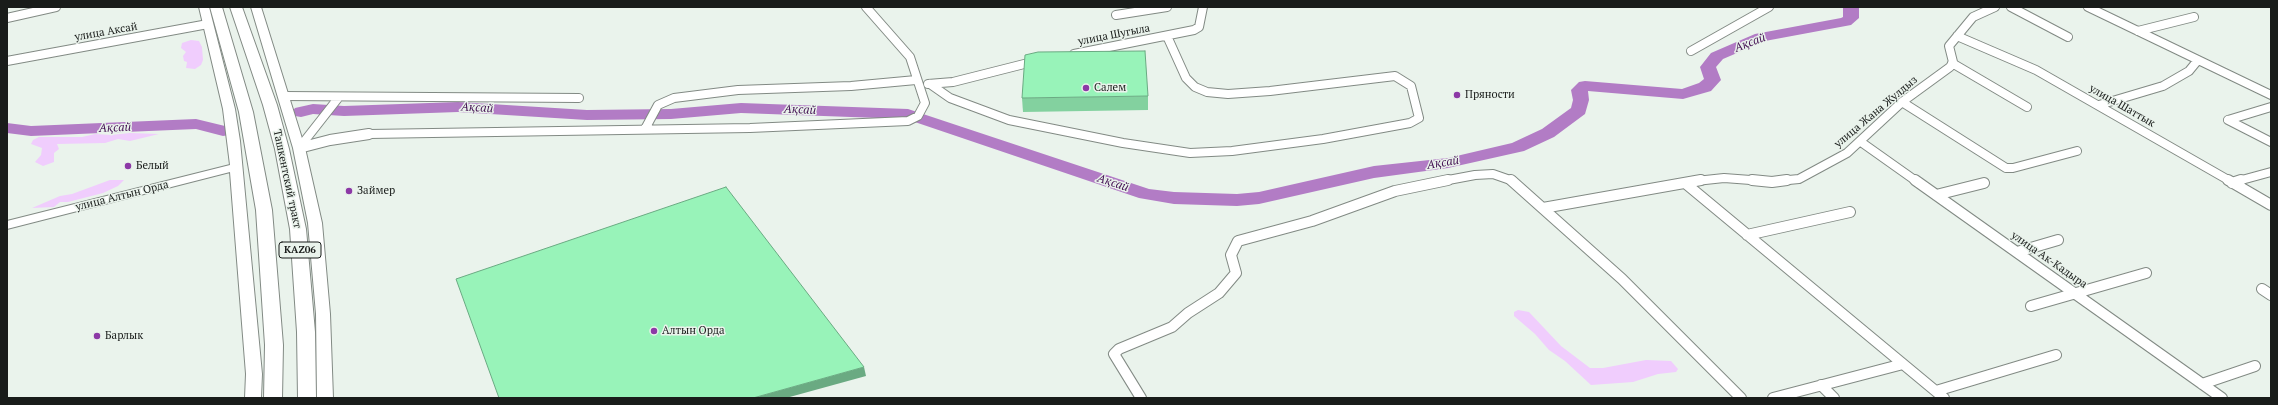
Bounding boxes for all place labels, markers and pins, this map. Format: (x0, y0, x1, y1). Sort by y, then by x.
place label: Салем (1094, 81, 1126, 95)
marker: Салем (1081, 83, 1091, 93)
place label: Пряности (1465, 88, 1515, 102)
marker: Пряности (1452, 90, 1462, 100)
place label: Белый (136, 159, 169, 173)
marker: Белый (123, 161, 133, 171)
place label: Займер (357, 184, 395, 198)
marker: Займер (344, 186, 354, 196)
place label: Алтын Орда (662, 324, 725, 338)
marker: Алтын Орда (649, 326, 659, 336)
place label: Барлык (105, 329, 143, 343)
marker: Барлык (92, 331, 102, 341)

